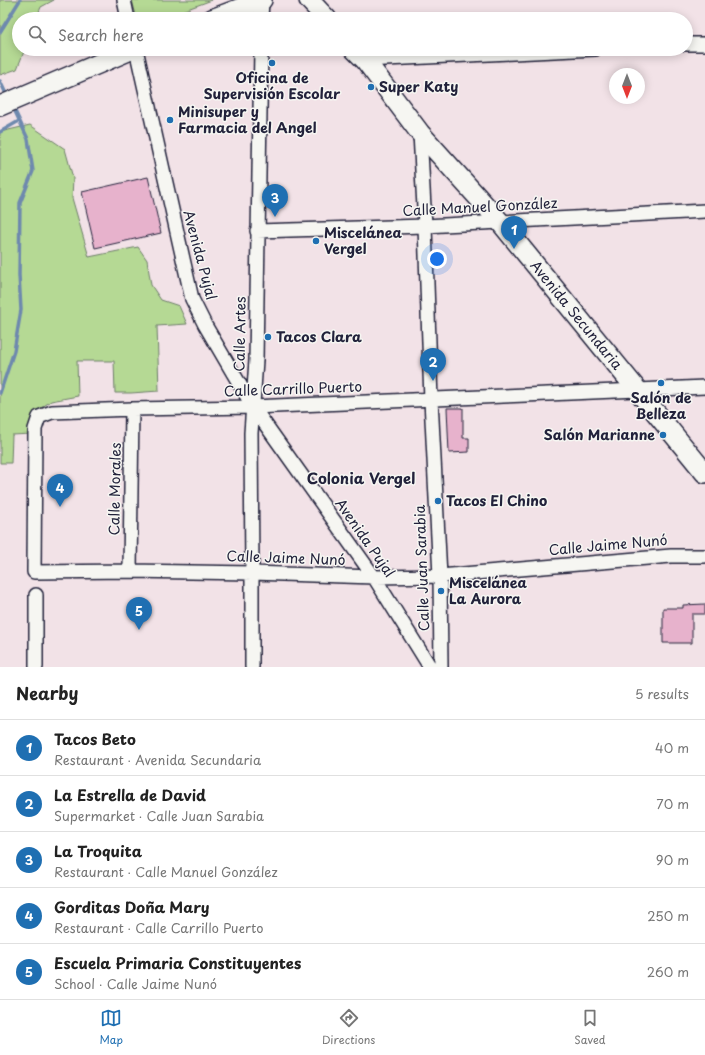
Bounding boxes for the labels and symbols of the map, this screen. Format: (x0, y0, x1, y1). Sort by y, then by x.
marker: Oficina de Supervisión Escolar (267, 58, 277, 68)
place label: Oficina de Supervisión Escolar (204, 67, 341, 104)
north arrow (609, 68, 645, 104)
place label: Super Katy (379, 76, 458, 97)
marker: Super Katy (366, 82, 376, 92)
place label: Minisuper y Farmacia del Angel (178, 101, 317, 138)
marker: Minisuper y Farmacia del Angel (165, 115, 175, 125)
pin: 3 (262, 184, 288, 217)
street label: Calle Manuel González (402, 192, 558, 221)
street label: Avenida Pujal (178, 208, 223, 302)
pin: 1 (501, 216, 527, 249)
place label: Miscelánea Vergel (324, 222, 403, 259)
marker: Miscelánea Vergel (311, 236, 321, 246)
your location (427, 249, 447, 269)
street label: Avenida Secundaria (526, 256, 628, 374)
street label: Calle Artes (228, 296, 251, 372)
place label: Tacos Clara (276, 326, 362, 347)
marker: Tacos Clara (263, 332, 273, 342)
pin: 2 (420, 348, 446, 381)
street label: Calle Carrillo Puerto (224, 376, 363, 401)
marker: Salón de Belleza (656, 378, 666, 388)
place label: Salón de Belleza (631, 387, 692, 424)
place label: Salón Marianne (544, 424, 655, 445)
marker: Salón Marianne (658, 430, 668, 440)
street label: Calle Morales (103, 442, 126, 536)
district label: Colonia Vergel (307, 466, 415, 489)
pin: 4 (47, 474, 73, 507)
place label: Tacos El Chino (446, 490, 547, 511)
street label: Avenida Pujal (330, 494, 400, 581)
marker: Tacos El Chino (433, 496, 443, 506)
street label: Calle Juan Sarabia (409, 504, 434, 632)
street label: Calle Jaime Nunó (548, 529, 668, 560)
street label: Calle Jaime Nunó (226, 545, 346, 570)
place label: Miscelánea La Aurora (449, 572, 528, 609)
marker: Miscelánea La Aurora (436, 586, 446, 596)
pin: 5 (126, 597, 152, 630)

